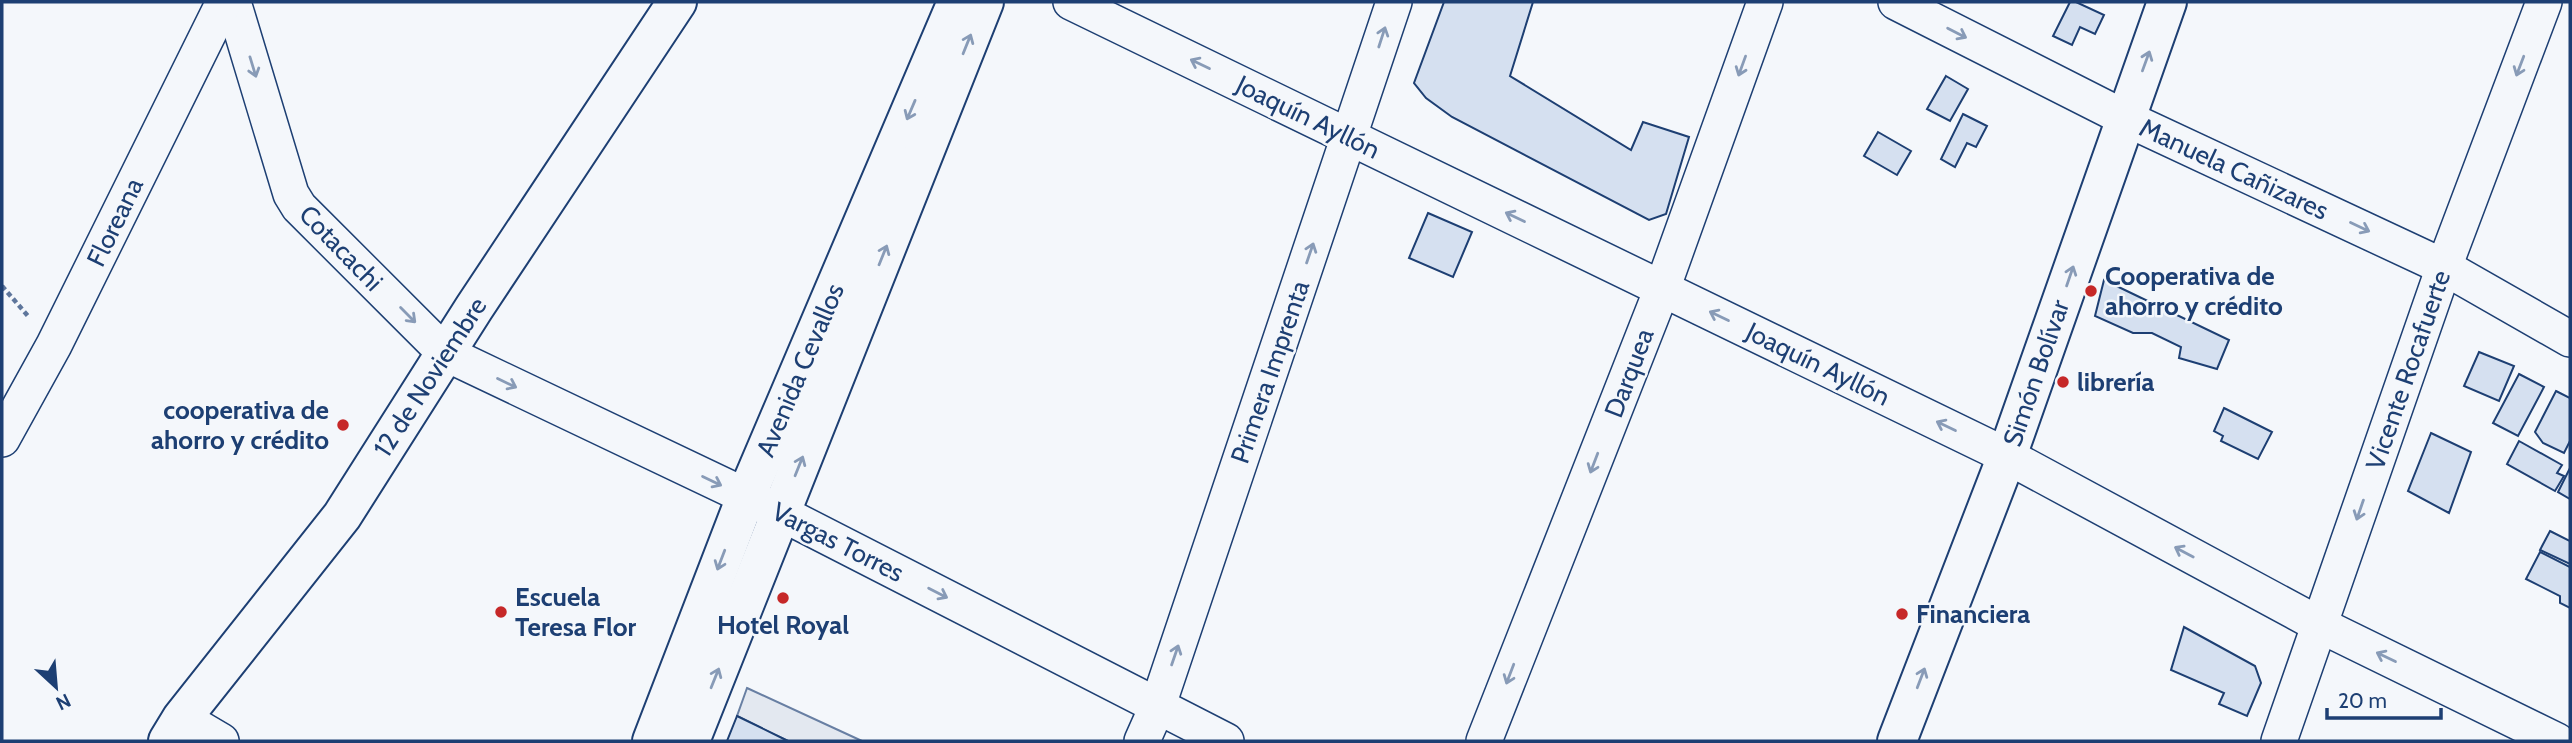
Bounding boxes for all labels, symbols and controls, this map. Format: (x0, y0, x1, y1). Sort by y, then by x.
one-way arrow (1946, 26, 1966, 40)
one-way arrow (1377, 27, 1389, 49)
one-way arrow (962, 33, 975, 55)
one-way arrow (2141, 51, 2153, 73)
one-way arrow (2513, 54, 2526, 76)
one-way arrow (1735, 55, 1748, 77)
one-way arrow (247, 56, 260, 78)
one-way arrow (1190, 57, 1211, 71)
street label: Joaquín Ayllón (1230, 68, 1385, 166)
one-way arrow (903, 98, 916, 120)
street label: Manuela Cañizares (2135, 111, 2334, 227)
street label: Floreana (80, 172, 150, 272)
street label: Cotacachi (292, 199, 390, 297)
one-way arrow (1504, 210, 1526, 223)
one-way arrow (2349, 221, 2370, 235)
one-way arrow (1304, 242, 1317, 264)
one-way arrow (878, 244, 891, 266)
place label: Cooperativa de ahorro y crédito (2105, 260, 2283, 322)
one-way arrow (2065, 265, 2077, 287)
street label: Vicente Rocafuerte (2359, 266, 2457, 474)
street label: Primera Imprenta (1224, 276, 1316, 468)
street label: Avenida Cevallos (749, 278, 851, 461)
marker: Cooperativa de ahorro y crédito (2083, 283, 2099, 299)
street label: 12 de Noviembre (367, 291, 493, 463)
street label: Simón Bolívar (1996, 295, 2076, 450)
one-way arrow (399, 307, 416, 324)
one-way arrow (1709, 309, 1730, 322)
street label: Joaquín Ayllón (1740, 315, 1895, 413)
street label: Darquea (1597, 323, 1661, 422)
place label: librería (2077, 366, 2154, 398)
marker: librería (2055, 374, 2071, 390)
one-way arrow (496, 376, 517, 390)
place label: cooperativa de ahorro y crédito (151, 394, 329, 456)
marker: cooperativa de ahorro y crédito (335, 417, 351, 433)
one-way arrow (1936, 419, 1957, 432)
one-way arrow (1586, 451, 1599, 473)
one-way arrow (794, 456, 807, 478)
one-way arrow (701, 474, 722, 488)
street label: Vargas Torres (767, 495, 909, 589)
one-way arrow (2353, 499, 2366, 521)
one-way arrow (2175, 544, 2195, 558)
one-way arrow (714, 549, 727, 571)
place label: Escuela Teresa Flor (515, 581, 636, 643)
one-way arrow (927, 587, 948, 600)
marker: Hotel Royal (775, 590, 791, 606)
place label: Financiera (1916, 598, 2030, 630)
marker: Escuela Teresa Flor (493, 604, 509, 620)
marker: Financiera (1894, 606, 1910, 622)
place label: Hotel Royal (717, 609, 849, 641)
one-way arrow (1170, 644, 1182, 666)
one-way arrow (2376, 650, 2397, 663)
north arrow (21, 652, 91, 722)
one-way arrow (1503, 663, 1516, 685)
one-way arrow (710, 667, 723, 689)
one-way arrow (1916, 667, 1929, 689)
scale bar (2327, 676, 2441, 720)
text: 20 m (2338, 688, 2387, 713)
text: N (52, 689, 74, 715)

